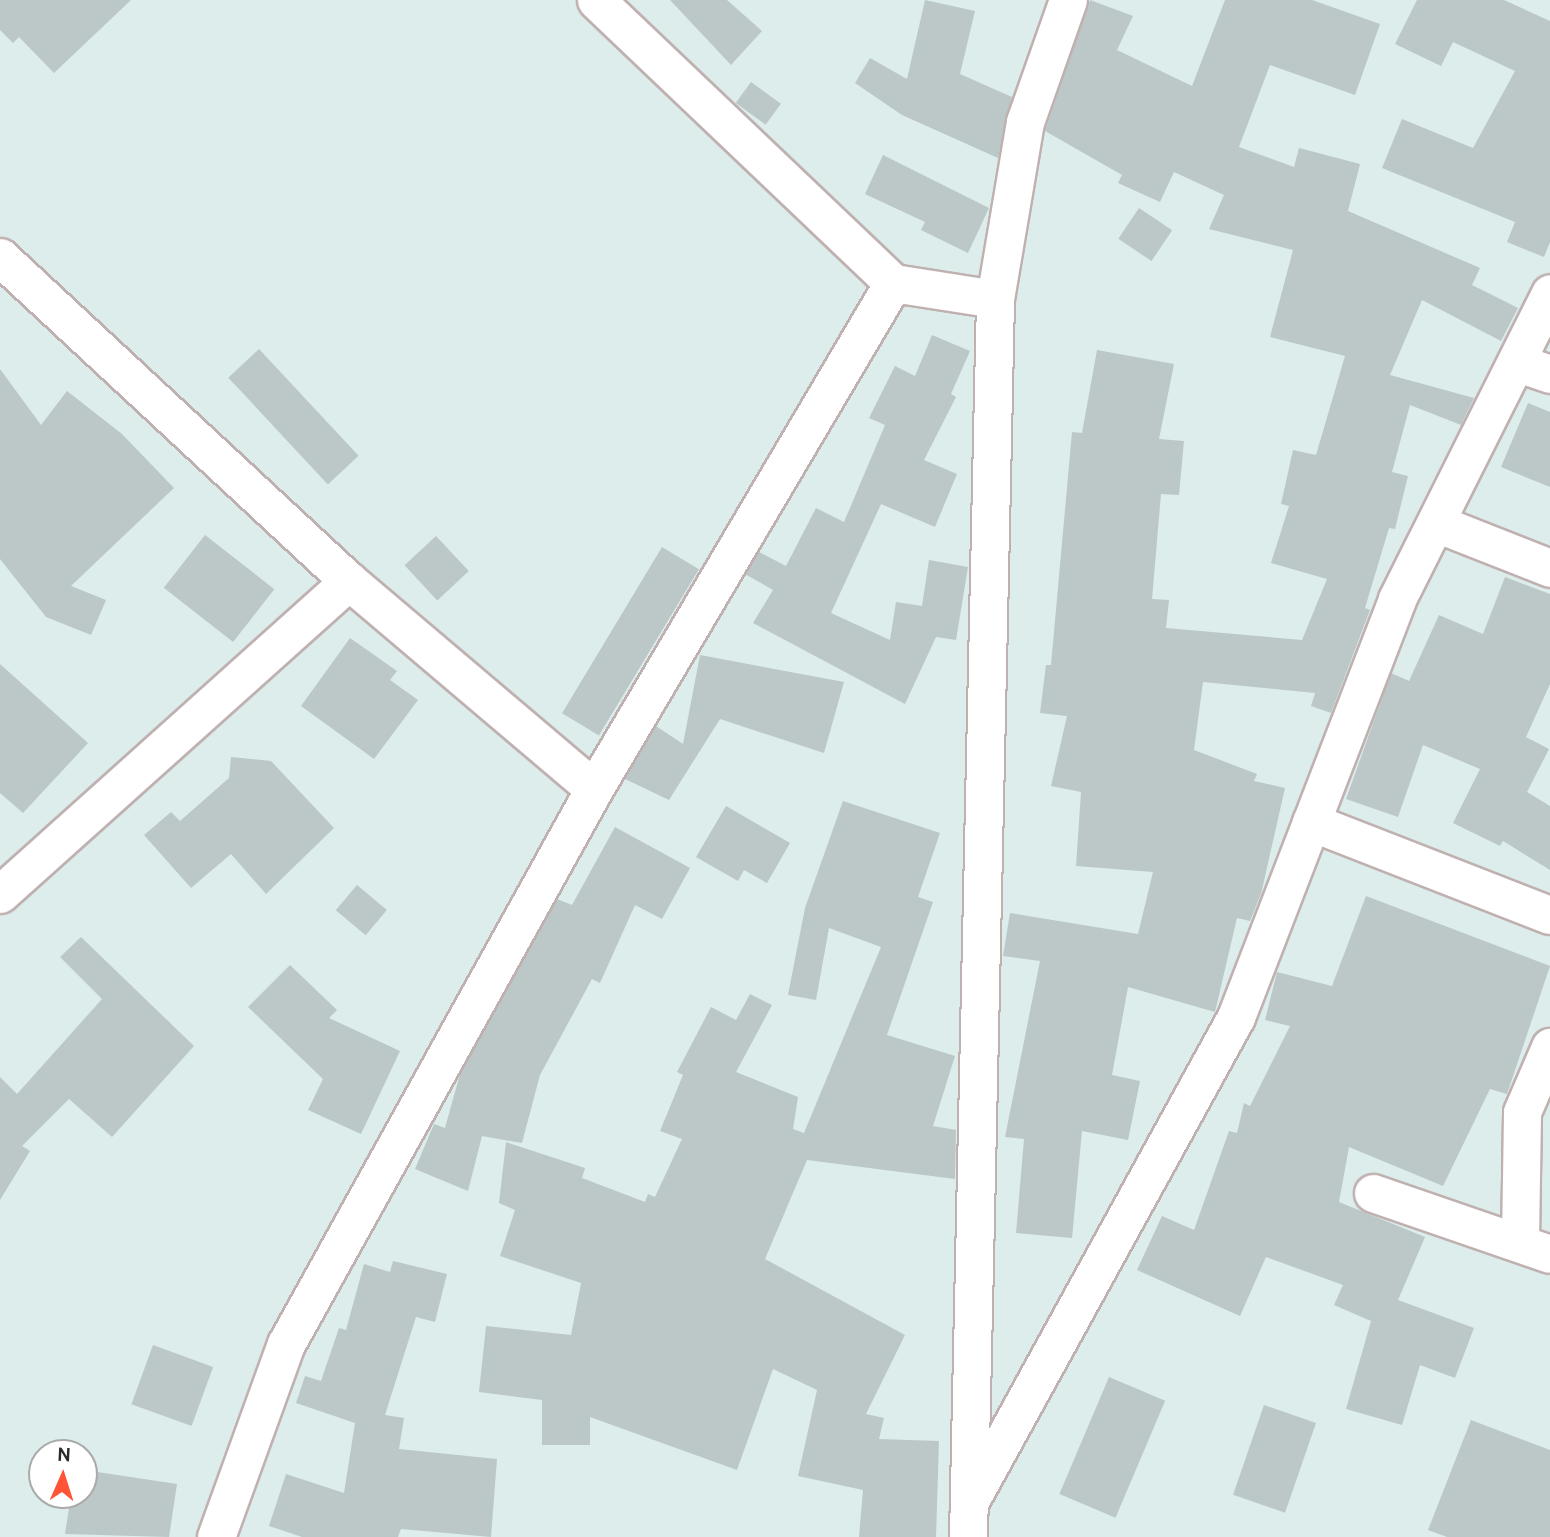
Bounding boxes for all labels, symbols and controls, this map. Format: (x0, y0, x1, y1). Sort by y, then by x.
north arrow (28, 1439, 98, 1509)
text: N (57, 1443, 71, 1466)

